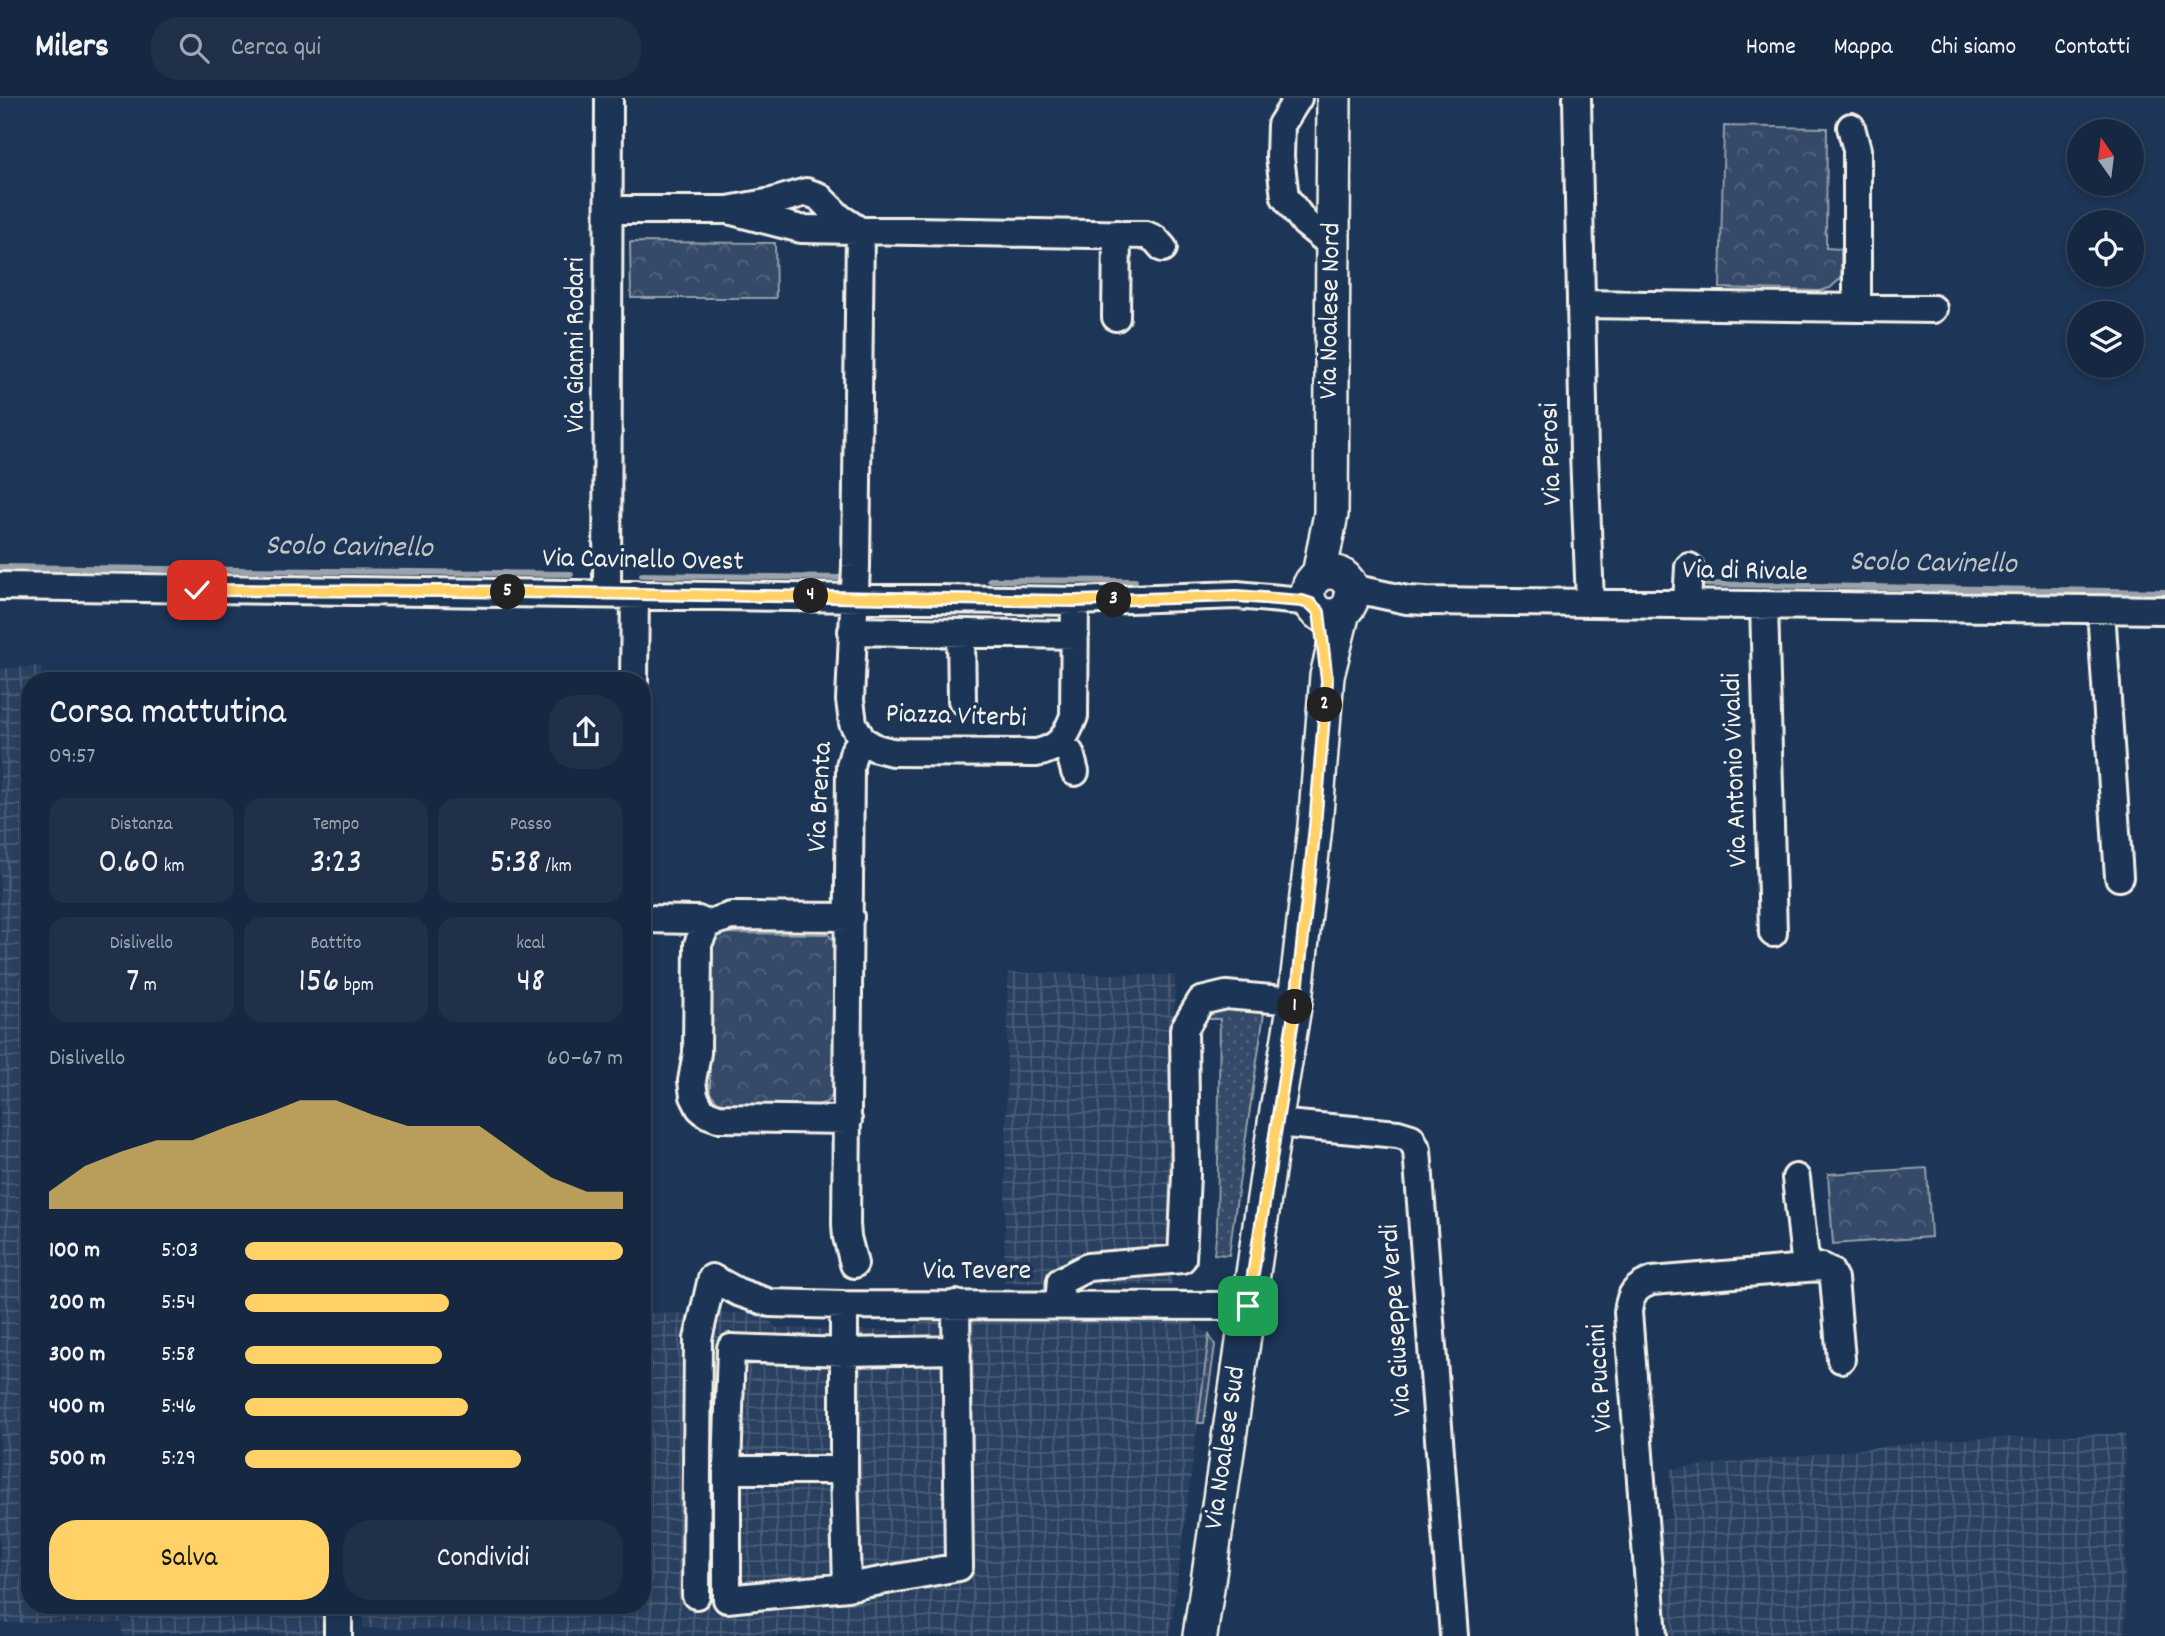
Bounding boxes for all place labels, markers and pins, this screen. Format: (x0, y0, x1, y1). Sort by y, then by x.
pin (167, 560, 227, 620)
pin: 5 (490, 574, 526, 610)
pin: 4 (794, 578, 828, 614)
pin: 3 (1096, 582, 1132, 618)
pin: 2 (1308, 688, 1342, 722)
pin: 1 (1278, 990, 1312, 1024)
pin (1218, 1276, 1278, 1336)

